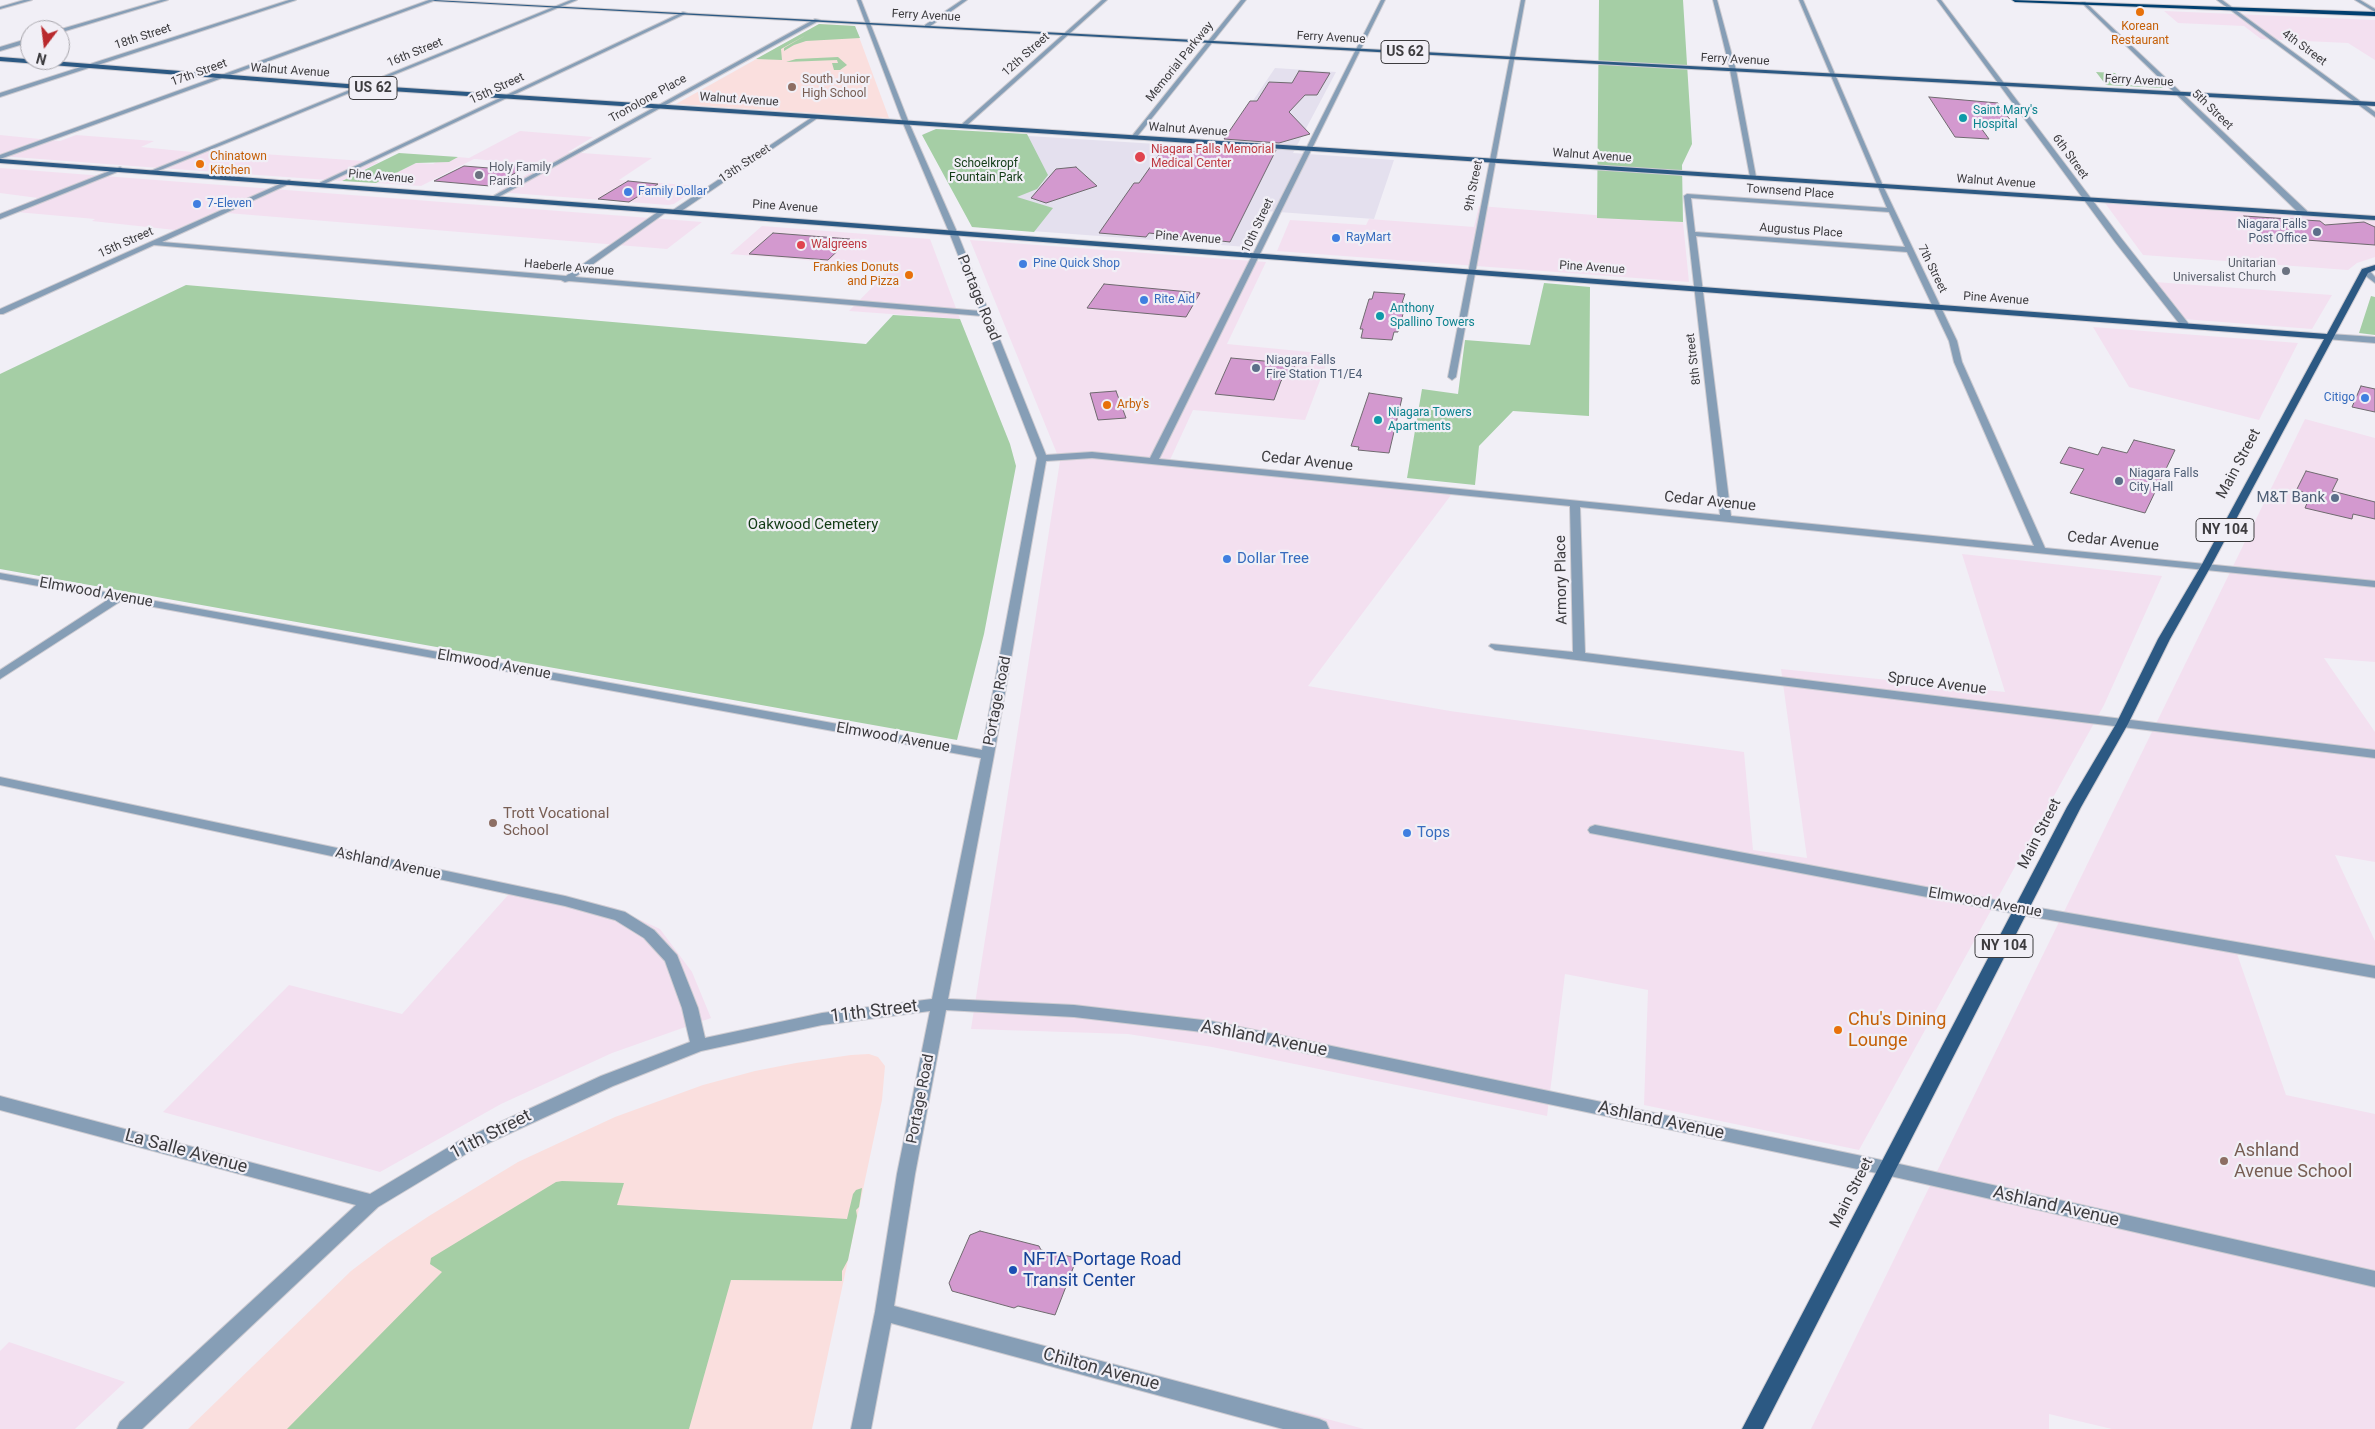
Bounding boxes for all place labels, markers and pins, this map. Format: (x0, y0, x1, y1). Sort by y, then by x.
marker: Korean Restaurant (2134, 6, 2146, 18)
place label: Korean Restaurant (2111, 20, 2169, 48)
place label: South Junior High School (802, 73, 870, 101)
marker: South Junior High School (786, 81, 798, 93)
place label: Saint Mary's Hospital (1973, 104, 2038, 132)
marker: Saint Mary's Hospital (1957, 112, 1969, 124)
place label: Niagara Falls Memorial Medical Center (1151, 143, 1274, 171)
place label: Chinatown Kitchen (210, 150, 267, 178)
marker: Niagara Falls Memorial Medical Center (1133, 150, 1147, 164)
marker: Chinatown Kitchen (194, 158, 206, 170)
place label: Holy Family Parish (489, 161, 551, 189)
marker: Holy Family Parish (473, 169, 485, 181)
place label: Family Dollar (638, 185, 707, 199)
marker: Family Dollar (622, 186, 634, 198)
place label: 7-Eleven (207, 197, 252, 211)
marker: 7-Eleven (191, 198, 203, 210)
place label: Niagara Falls Post Office (2237, 218, 2307, 246)
marker: Niagara Falls Post Office (2311, 226, 2323, 238)
place label: RayMart (1346, 231, 1391, 245)
marker: RayMart (1330, 232, 1342, 244)
place label: Walgreens (811, 238, 867, 252)
marker: Walgreens (795, 239, 807, 251)
place label: Pine Quick Shop (1033, 257, 1120, 271)
place label: Unitarian Universalist Church (2173, 257, 2276, 285)
marker: Pine Quick Shop (1017, 258, 1029, 270)
place label: Frankies Donuts and Pizza (813, 261, 899, 289)
marker: Unitarian Universalist Church (2280, 265, 2292, 277)
marker: Frankies Donuts and Pizza (903, 269, 915, 281)
place label: Rite Aid (1154, 293, 1195, 307)
marker: Rite Aid (1138, 294, 1150, 306)
place label: Anthony Spallino Towers (1390, 302, 1475, 330)
marker: Anthony Spallino Towers (1374, 310, 1386, 322)
place label: Niagara Falls Fire Station T1/E4 (1266, 354, 1362, 382)
marker: Niagara Falls Fire Station T1/E4 (1250, 362, 1262, 374)
place label: Citigo (2324, 391, 2355, 405)
marker: Citigo (2359, 392, 2371, 404)
place label: Arby's (1117, 398, 1149, 412)
marker: Arby's (1101, 399, 1113, 411)
place label: Niagara Towers Apartments (1388, 406, 1472, 434)
marker: Niagara Towers Apartments (1372, 414, 1384, 426)
place label: Niagara Falls City Hall (2129, 467, 2199, 495)
marker: Niagara Falls City Hall (2113, 475, 2125, 487)
place label: M&T Bank (2257, 489, 2325, 507)
marker: M&T Bank (2329, 492, 2341, 504)
place label: Dollar Tree (1237, 550, 1309, 568)
marker: Dollar Tree (1221, 553, 1233, 565)
place label: Trott Vocational School (503, 805, 609, 840)
marker: Trott Vocational School (487, 817, 499, 829)
place label: Tops (1417, 824, 1450, 842)
marker: Tops (1401, 827, 1413, 839)
place label: Chu's Dining Lounge (1848, 1009, 1946, 1052)
marker: Chu's Dining Lounge (1832, 1024, 1844, 1036)
place label: Ashland Avenue School (2234, 1140, 2352, 1182)
marker: Ashland Avenue School (2218, 1155, 2230, 1167)
place label: NFTA Portage Road Transit Center (1023, 1249, 1181, 1292)
marker: NFTA Portage Road Transit Center (1007, 1264, 1019, 1276)

